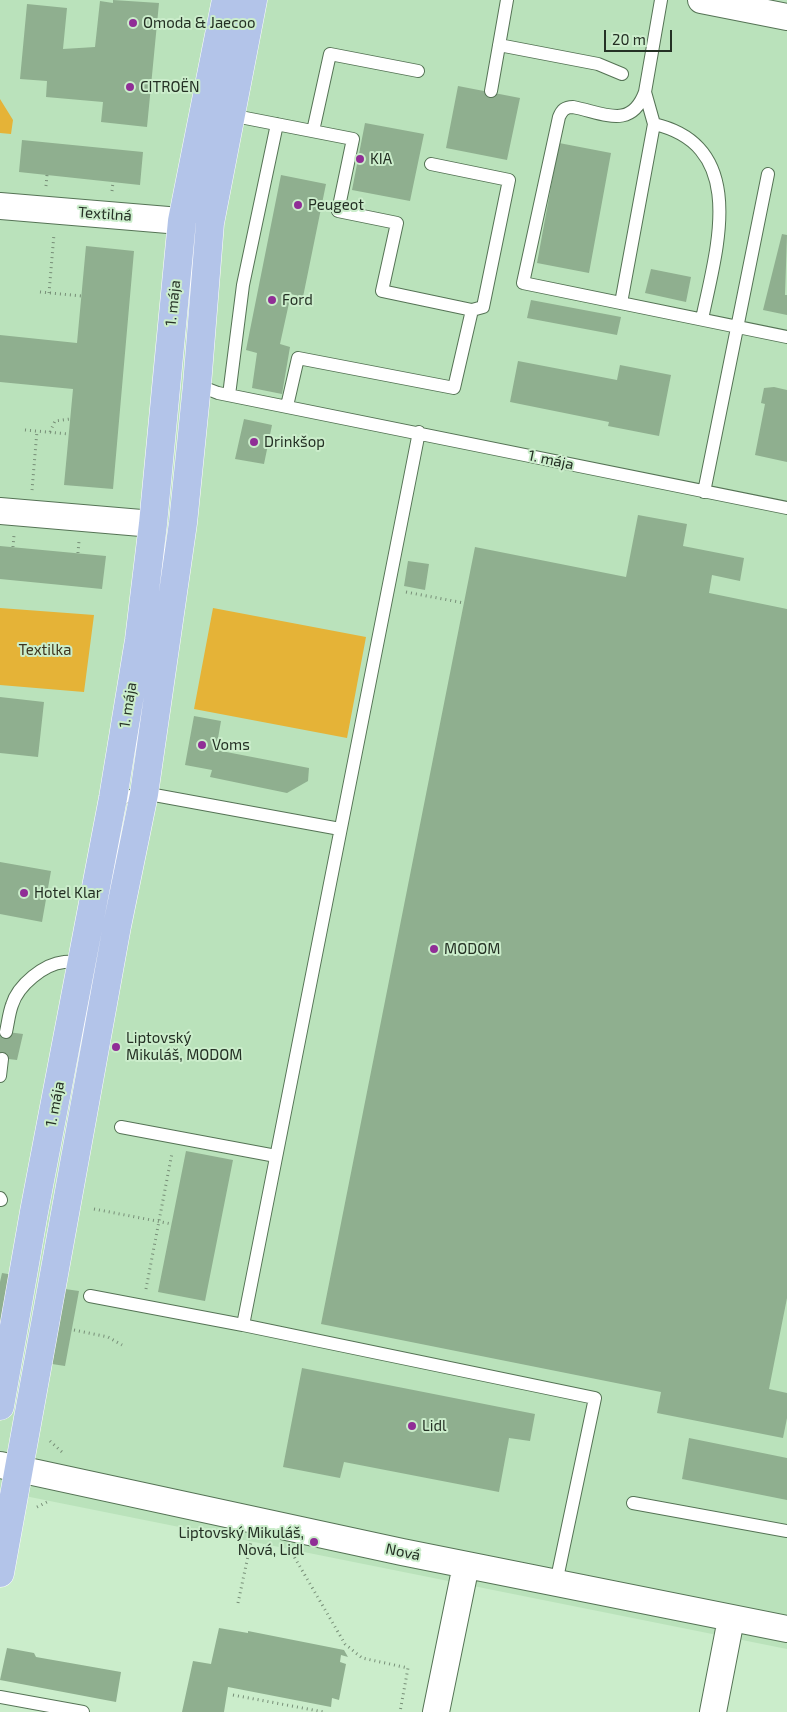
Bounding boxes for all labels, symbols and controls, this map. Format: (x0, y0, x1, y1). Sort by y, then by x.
place label: Omoda & Jaecoo (143, 14, 255, 32)
marker: Omoda & Jaecoo (127, 17, 139, 29)
scale bar (607, 20, 674, 52)
text: 20 m (612, 30, 646, 48)
place label: CITROËN (140, 78, 199, 96)
marker: CITROËN (124, 81, 136, 93)
place label: KIA (370, 150, 392, 168)
marker: KIA (354, 153, 366, 165)
place label: Peugeot (308, 196, 364, 214)
marker: Peugeot (292, 199, 304, 211)
street label: Textilná (78, 203, 132, 225)
street label: 1. mája (162, 279, 184, 327)
place label: Ford (282, 291, 313, 309)
marker: Ford (266, 294, 278, 306)
place label: Drinkšop (264, 433, 325, 451)
marker: Drinkšop (248, 436, 260, 448)
street label: 1. mája (527, 446, 575, 474)
park label: Textilka (19, 641, 71, 659)
street label: 1. mája (116, 681, 140, 729)
place label: Voms (212, 736, 250, 754)
marker: Voms (196, 739, 208, 751)
place label: Hotel Klar (34, 884, 102, 902)
marker: Hotel Klar (18, 887, 30, 899)
place label: MODOM (444, 940, 500, 958)
marker: MODOM (428, 943, 440, 955)
place label: Liptovský Mikuláš, MODOM (126, 1029, 242, 1064)
marker: Liptovský Mikuláš, MODOM (110, 1041, 122, 1053)
street label: 1. mája (42, 1080, 68, 1128)
place label: Lidl (422, 1417, 446, 1435)
marker: Lidl (406, 1420, 418, 1432)
place label: Liptovský Mikuláš, Nová, Lidl (178, 1524, 304, 1559)
marker: Liptovský Mikuláš, Nová, Lidl (308, 1536, 320, 1548)
street label: Nová (384, 1540, 422, 1564)

